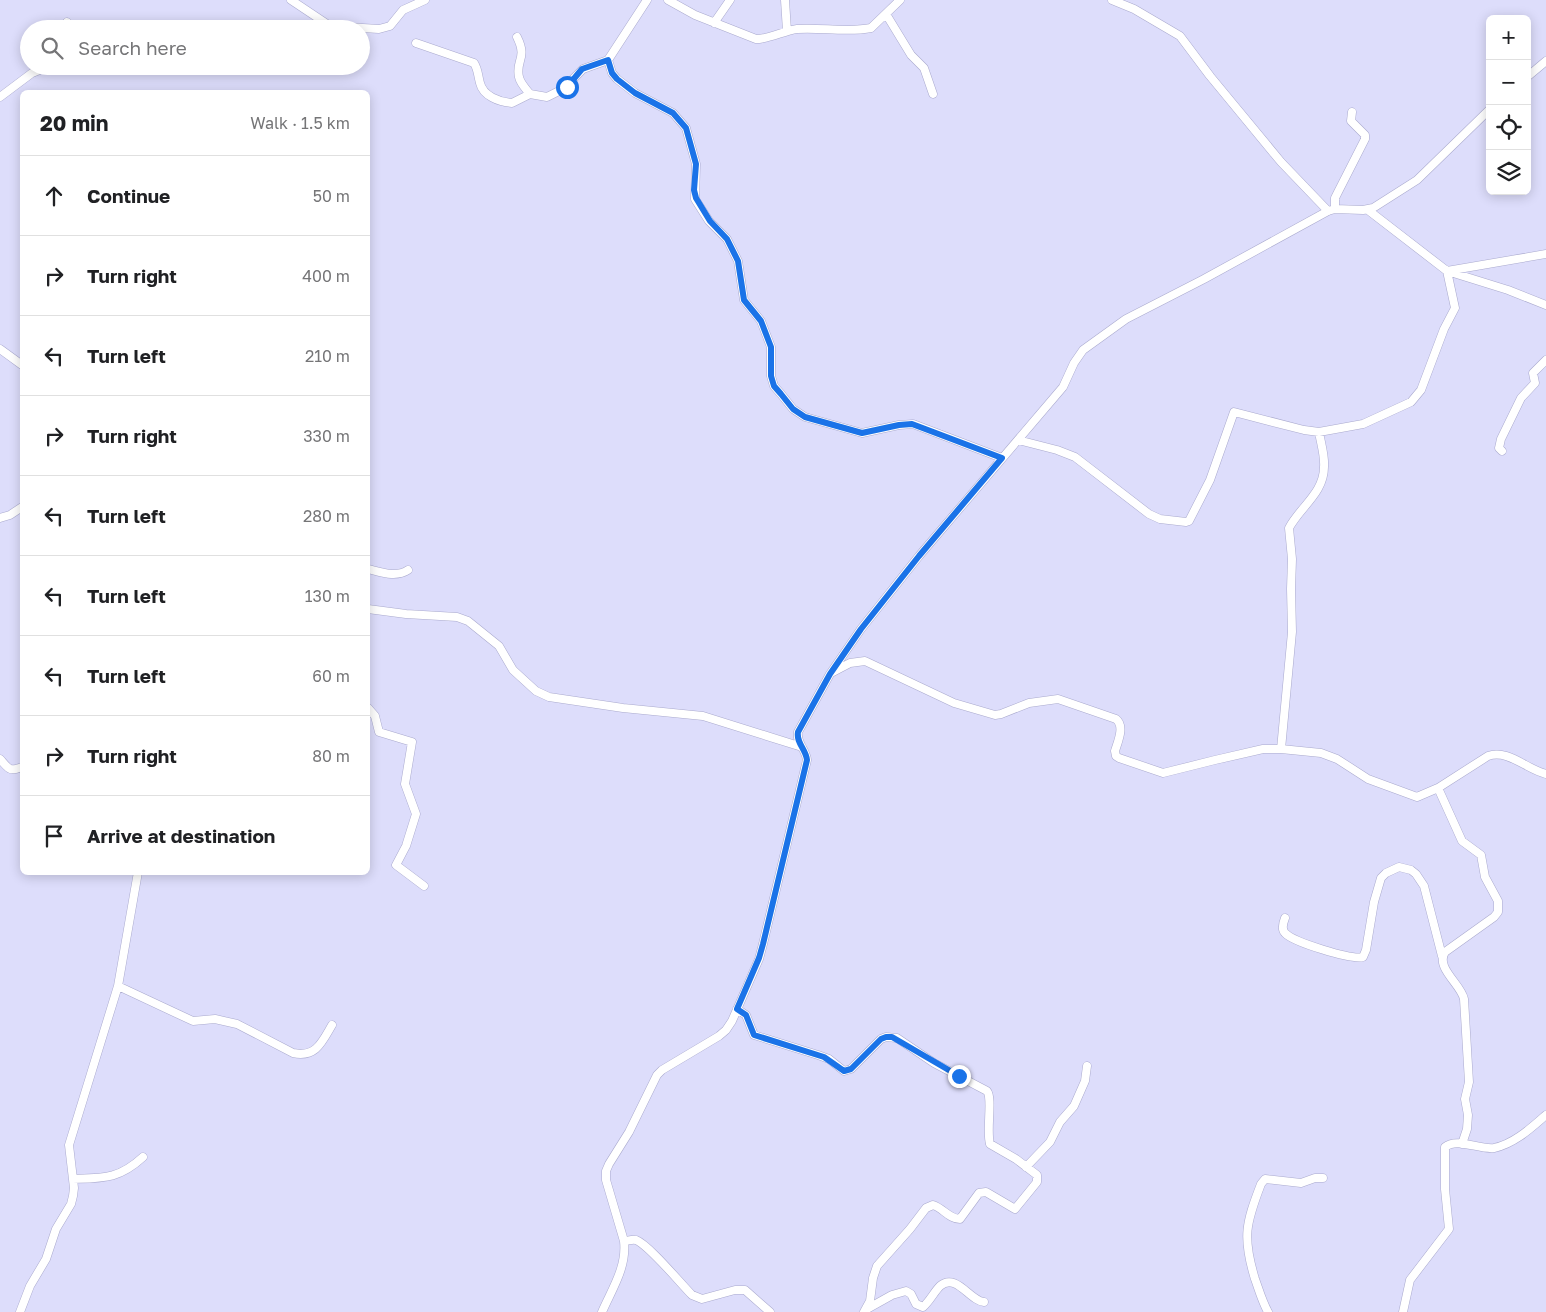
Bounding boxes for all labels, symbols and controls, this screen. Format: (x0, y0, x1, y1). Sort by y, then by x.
map controls (1486, 15, 1531, 195)
button: + (1486, 15, 1531, 60)
search box (20, 20, 370, 75)
icon: search (38, 34, 66, 62)
text: Search here (78, 36, 187, 59)
button: − (1486, 60, 1531, 105)
route start (556, 76, 579, 99)
button: locate (1486, 105, 1531, 150)
text: 20 min (40, 110, 109, 136)
text: Walk · 1.5 km (250, 113, 350, 133)
button: layers (1486, 150, 1531, 195)
icon: ahead (40, 182, 68, 210)
text: Continue (87, 184, 170, 207)
text: 50 m (313, 186, 350, 206)
icon: right (40, 262, 68, 290)
text: Turn right (87, 264, 177, 287)
text: 400 m (302, 266, 350, 286)
icon: left (40, 342, 68, 370)
text: Turn left (87, 344, 166, 367)
text: 210 m (305, 346, 350, 366)
icon: right (40, 422, 68, 450)
text: Turn right (87, 424, 177, 447)
text: 330 m (303, 426, 350, 446)
icon: left (40, 502, 68, 530)
text: Turn left (87, 504, 166, 527)
text: 280 m (303, 506, 350, 526)
icon: left (40, 582, 68, 610)
text: Turn left (87, 584, 166, 607)
text: 130 m (305, 586, 350, 606)
icon: left (40, 662, 68, 690)
text: Turn left (87, 664, 166, 687)
text: 60 m (312, 666, 350, 686)
icon: right (40, 742, 68, 770)
text: Turn right (87, 744, 177, 767)
text: 80 m (312, 746, 350, 766)
icon: arrive (40, 822, 68, 850)
text: Arrive at destination (87, 824, 275, 847)
route end (948, 1065, 971, 1088)

